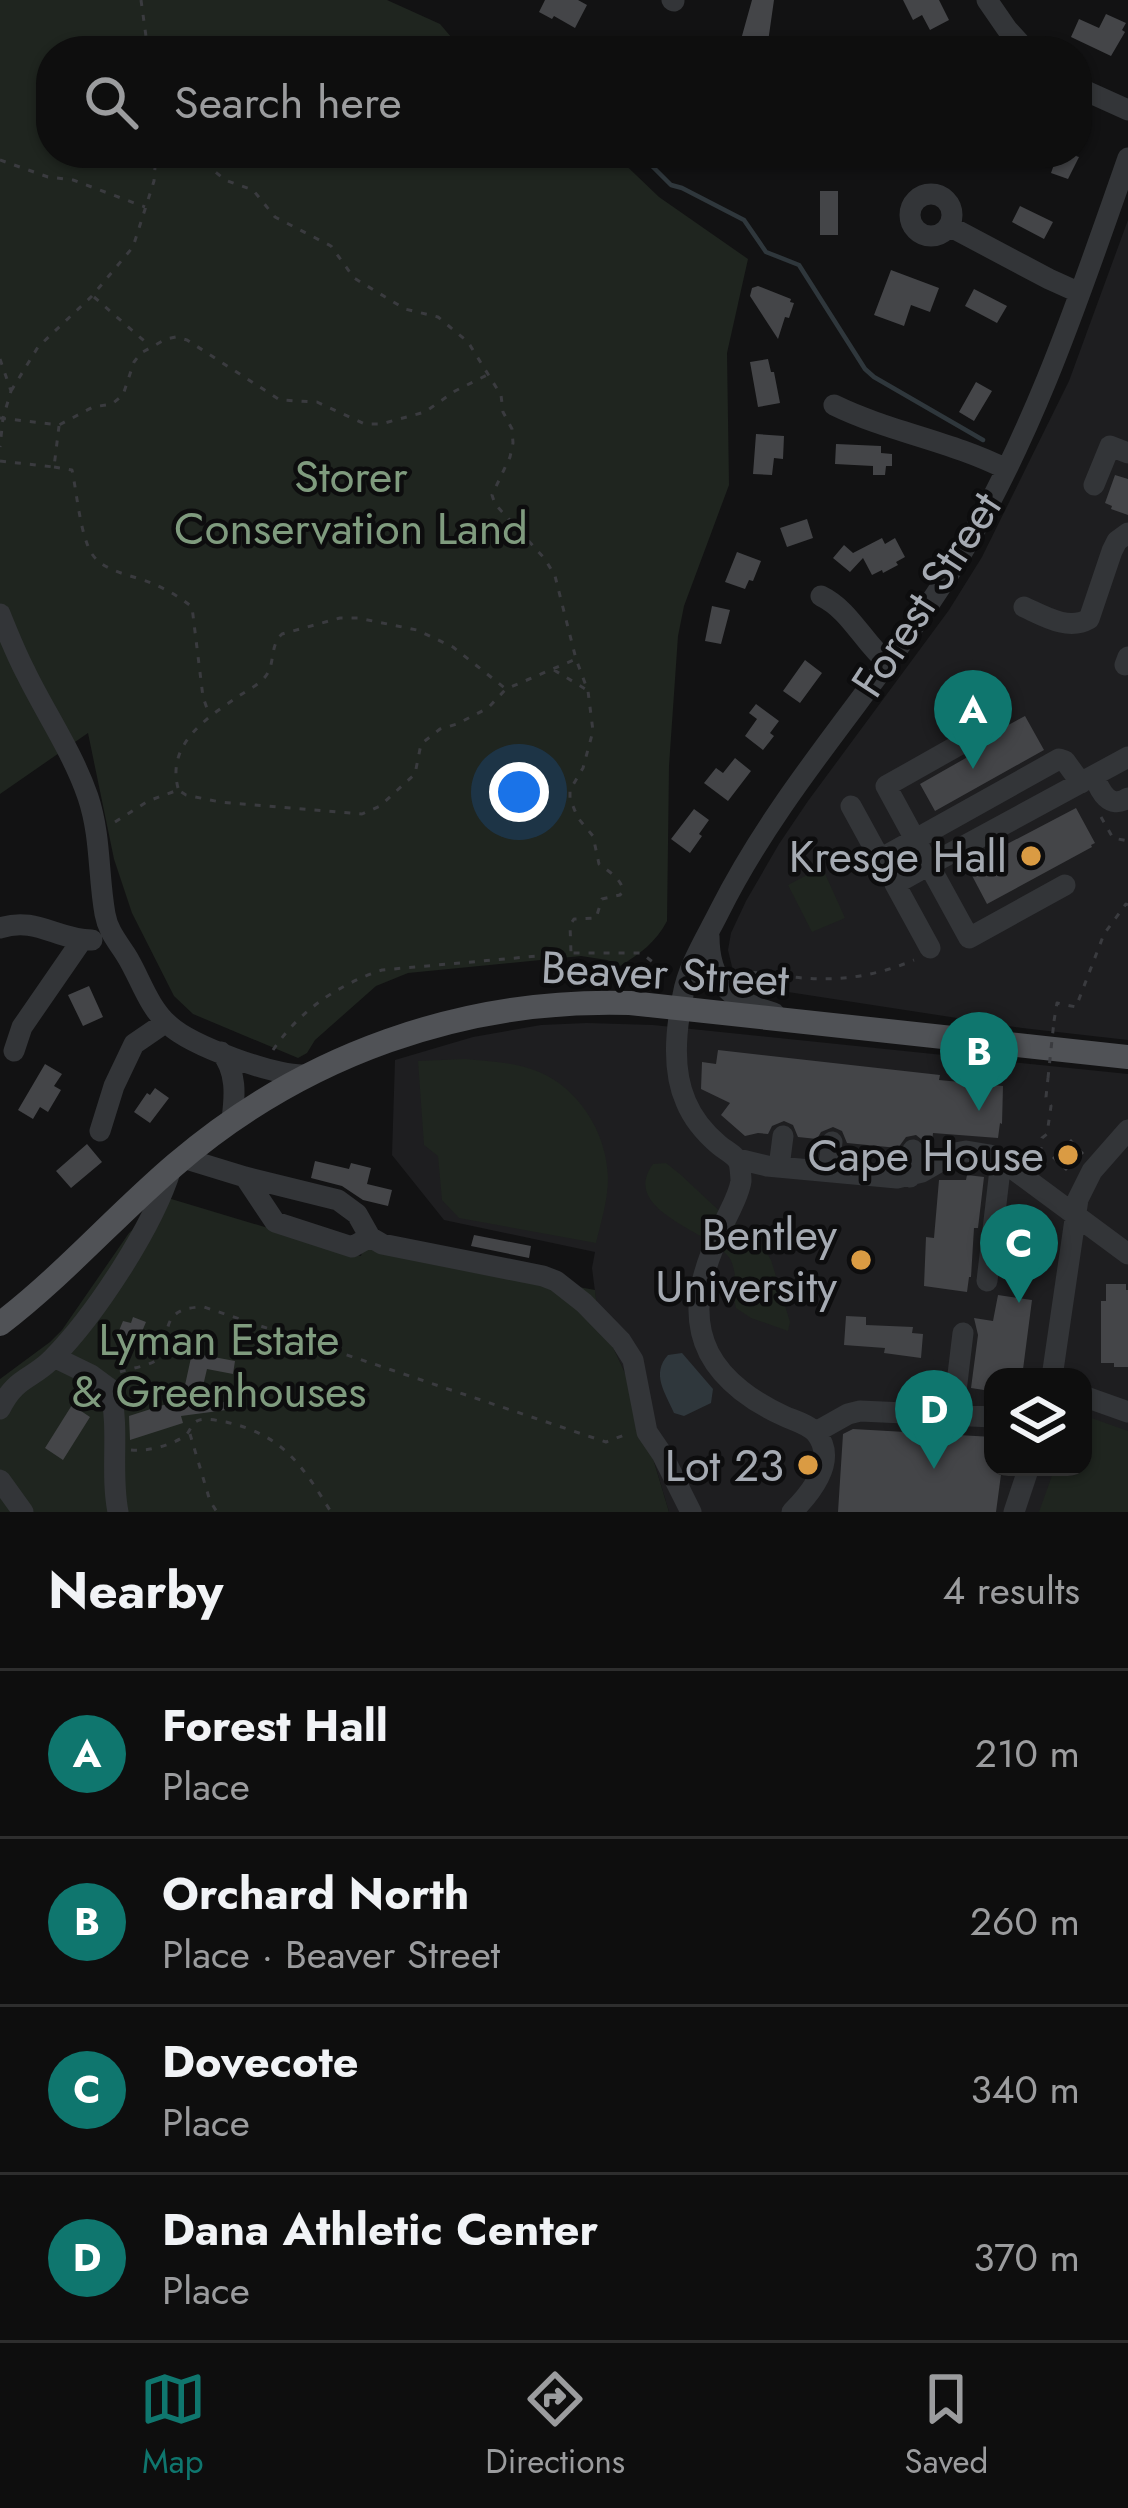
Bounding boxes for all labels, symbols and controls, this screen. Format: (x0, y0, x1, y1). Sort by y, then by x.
search box (36, 36, 1092, 168)
icon: search (78, 69, 144, 135)
text: Search here (174, 70, 402, 135)
park label: Storer Conservation Land (174, 444, 528, 561)
street label: Forest Street (836, 479, 1017, 710)
pin: A (934, 670, 1012, 769)
your location (489, 762, 549, 822)
place label: Kresge Hall (789, 824, 1007, 889)
marker: Kresge Hall (1018, 843, 1044, 869)
street label: Beaver Street (539, 935, 791, 1012)
pin: B (940, 1012, 1018, 1111)
place label: Cape House (808, 1123, 1044, 1188)
marker: Cape House (1055, 1142, 1081, 1168)
place label: Bentley University (655, 1202, 837, 1319)
pin: C (980, 1204, 1058, 1303)
marker: Bentley University (848, 1247, 874, 1273)
park label: Lyman Estate & Greenhouses (72, 1307, 366, 1424)
map controls (984, 1368, 1092, 1476)
button: layers (984, 1368, 1092, 1476)
pin: D (895, 1370, 973, 1469)
place label: Lot 23 (665, 1433, 784, 1498)
marker: Lot 23 (795, 1452, 821, 1478)
text: Nearby (48, 1553, 223, 1627)
text: 4 results (942, 1562, 1080, 1619)
text: Forest Hall (162, 1693, 388, 1758)
text: A (73, 1725, 101, 1782)
text: 210 m (975, 1725, 1080, 1782)
text: Place (162, 1758, 250, 1815)
text: Orchard North (162, 1861, 469, 1926)
text: B (74, 1893, 100, 1950)
text: 260 m (970, 1893, 1080, 1950)
text: Place · Beaver Street (162, 1926, 500, 1983)
text: Dovecote (162, 2029, 359, 2094)
text: C (73, 2061, 101, 2118)
text: 340 m (970, 2061, 1080, 2118)
text: Place (162, 2094, 250, 2151)
text: Dana Athletic Center (162, 2197, 598, 2262)
text: D (73, 2229, 101, 2286)
text: 370 m (973, 2229, 1080, 2286)
text: Place (162, 2262, 250, 2319)
tab: Map (140, 2366, 206, 2485)
tab: Directions (485, 2366, 625, 2485)
tab: Saved (905, 2366, 988, 2485)

